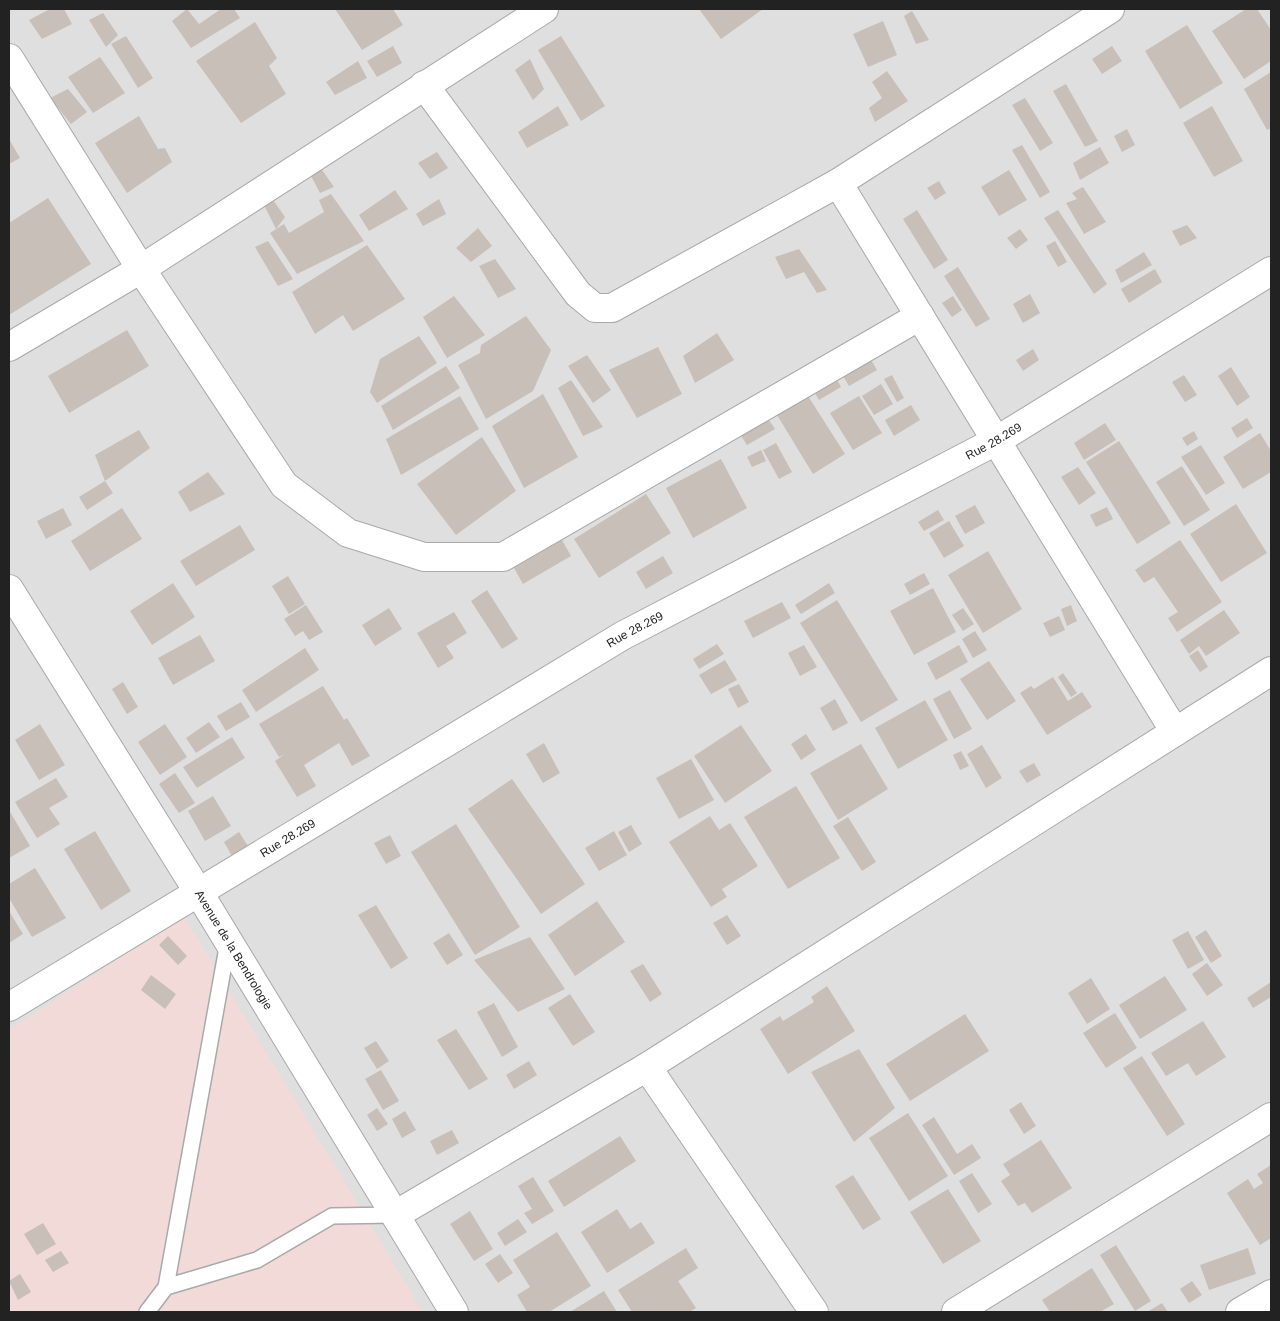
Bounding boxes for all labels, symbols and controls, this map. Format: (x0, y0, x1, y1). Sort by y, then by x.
street label: Rue 28.269 (963, 420, 1024, 463)
street label: Rue 28.269 (604, 609, 666, 651)
street label: Rue 28.269 (258, 816, 318, 860)
street label: Avenue de la Bendrologie (192, 887, 275, 1012)

